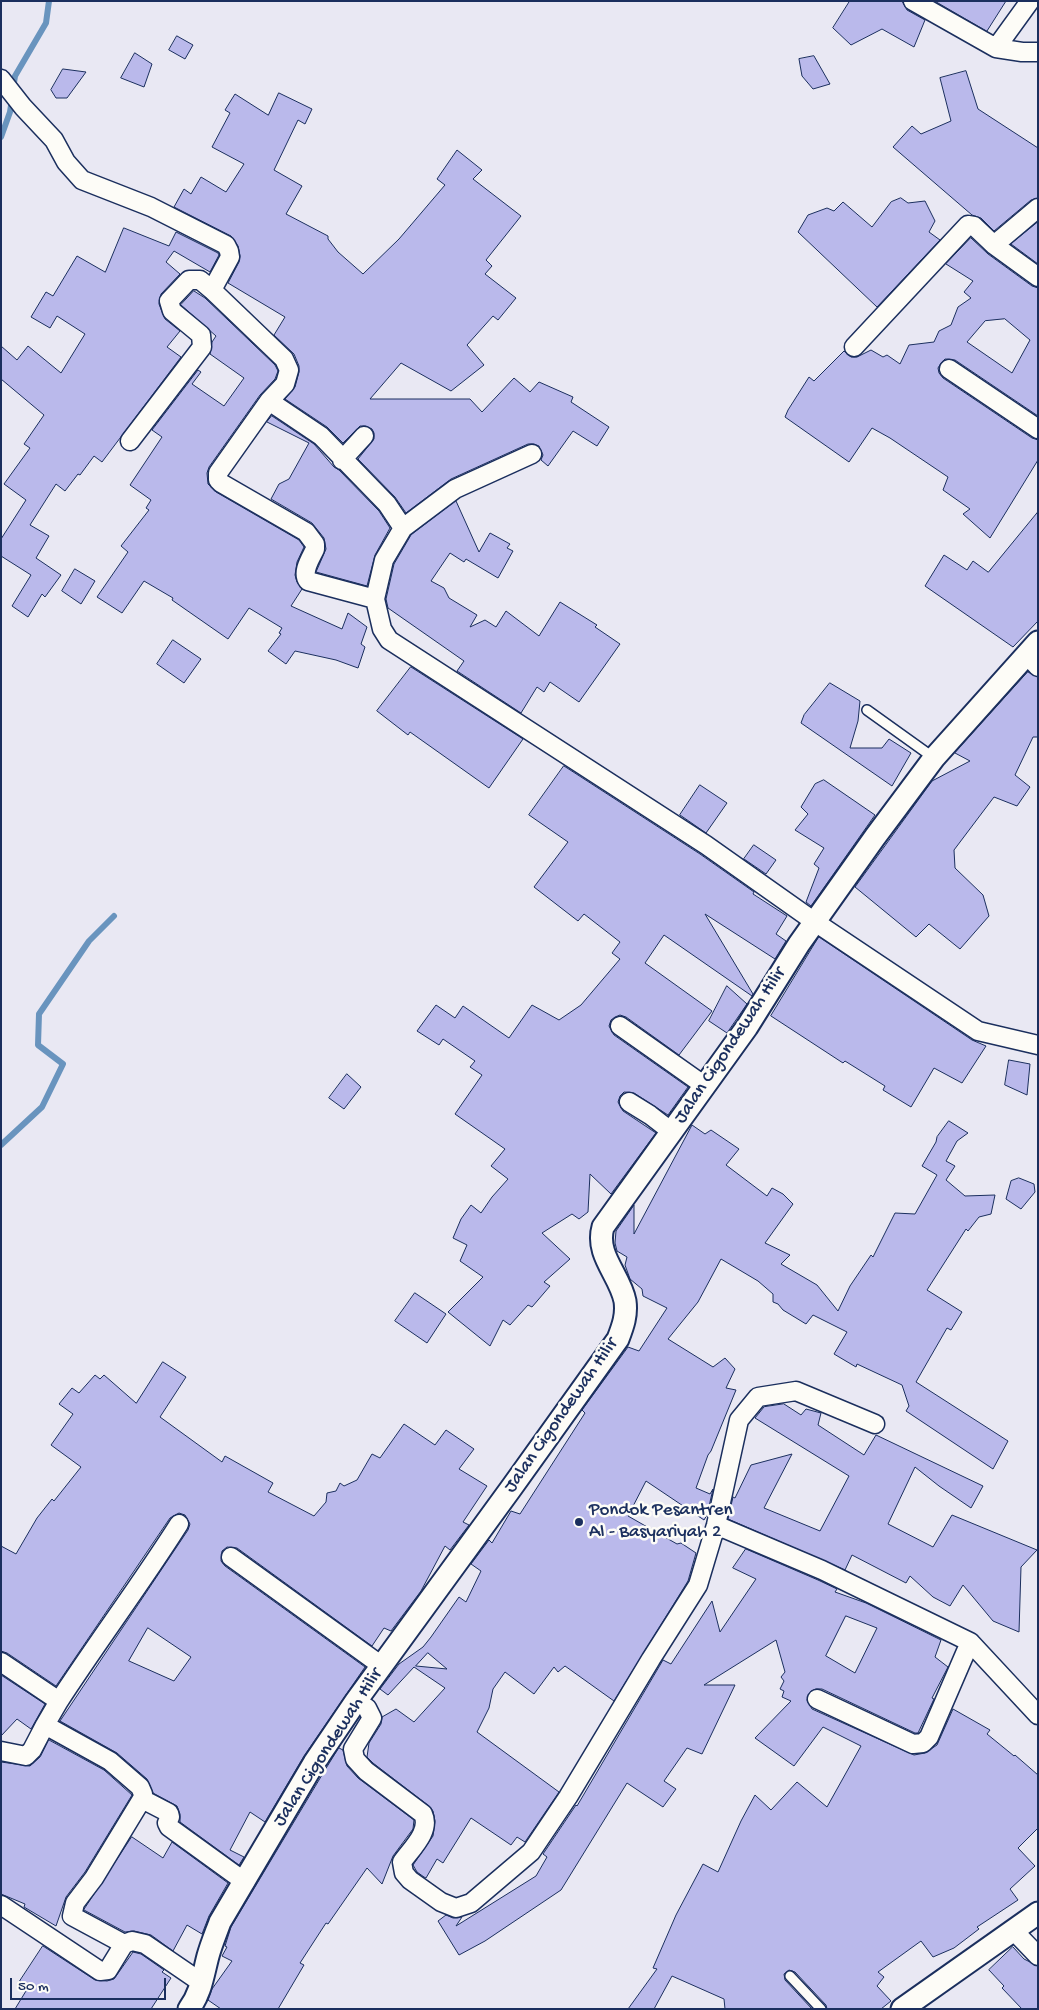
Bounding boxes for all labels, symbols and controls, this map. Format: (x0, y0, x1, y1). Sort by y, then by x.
street label: Jalan Cigondewah Hilir (670, 963, 792, 1129)
street label: Jalan Cigondewah Hilir (500, 1334, 624, 1498)
place label: Pondok Pesantren Al - Basyariyah 2 (589, 1500, 733, 1544)
marker: Pondok Pesantren Al - Basyariyah 2 (573, 1516, 585, 1528)
street label: Jalan Cigondewah Hilir (269, 1665, 389, 1831)
scale bar (12, 1968, 169, 2000)
text: 50 m (18, 1978, 49, 1996)

